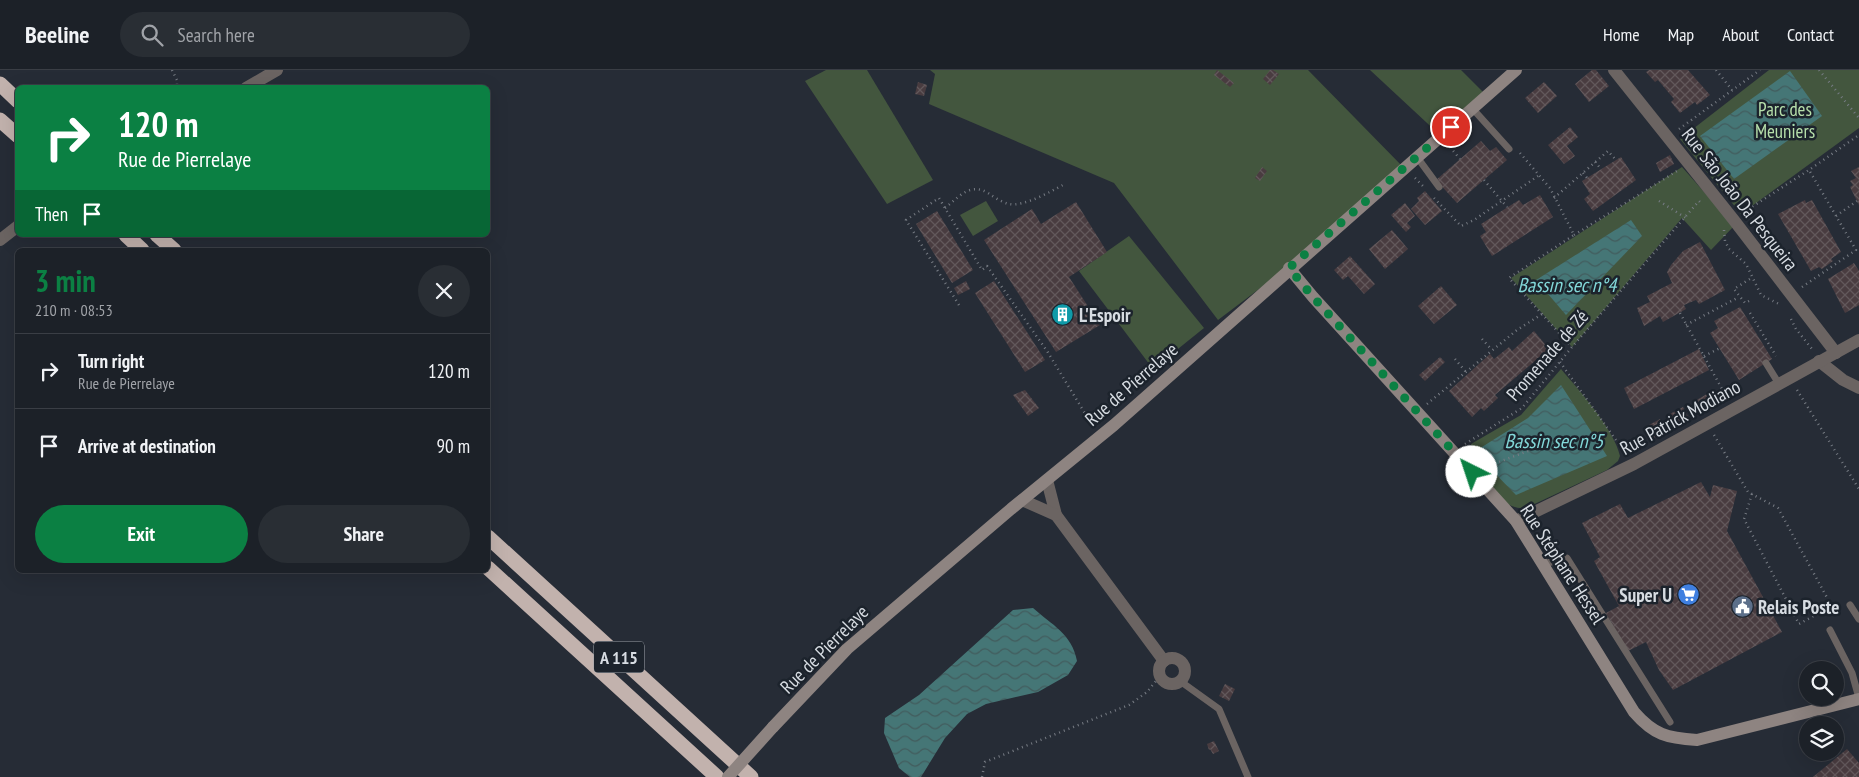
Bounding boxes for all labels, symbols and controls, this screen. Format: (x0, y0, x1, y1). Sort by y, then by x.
search box (120, 12, 470, 57)
text: Beeline (25, 19, 90, 50)
icon: search (138, 21, 166, 49)
text: Search here (178, 23, 255, 47)
text: Home (1603, 23, 1640, 46)
text: Map (1668, 23, 1694, 46)
text: About (1722, 23, 1759, 46)
text: Contact (1787, 23, 1834, 46)
park label: Parc des Meuniers (1755, 97, 1815, 143)
text: 120 m (118, 101, 199, 147)
icon: right (35, 105, 100, 170)
pin (1430, 106, 1472, 148)
icon: arrive (1437, 113, 1465, 141)
street label: Rue São João Da Pesqueira (1677, 123, 1803, 275)
text: Rue de Pierrelaye (118, 145, 251, 173)
icon: arrive (78, 200, 106, 228)
text: Then (35, 202, 68, 226)
text: 3 min (35, 261, 96, 300)
button: close (418, 265, 470, 317)
water label: Bassin sec n°4 (1518, 272, 1618, 298)
text: 210 m · 08:53 (35, 300, 113, 320)
building icon: L'Espoir (1051, 303, 1075, 327)
place label: L'Espoir (1079, 303, 1131, 327)
street label: Promenade de Zé (1501, 304, 1593, 406)
street label: Rue de Pierrelaye (1080, 337, 1182, 431)
text: Turn right (78, 349, 144, 373)
icon: right (35, 357, 63, 385)
text: 120 m (428, 359, 470, 383)
text: Rue de Pierrelaye (78, 373, 175, 393)
street label: Rue Patrick Modiano (1616, 374, 1744, 460)
water label: Bassin sec n°5 (1505, 428, 1605, 454)
icon: arrive (35, 432, 63, 460)
text: Arrive at destination (78, 434, 216, 458)
text: 90 m (437, 434, 470, 458)
position arrow (1445, 445, 1497, 497)
street label: Rue Stéphane Hessel (1515, 500, 1611, 629)
button: Exit (35, 505, 248, 563)
button: Share (258, 505, 470, 563)
place label: Super U (1619, 583, 1672, 607)
supermarket icon: Super U (1676, 583, 1700, 607)
public building icon: Relais Poste (1730, 595, 1754, 619)
place label: Relais Poste (1758, 595, 1839, 619)
street label: Rue de Pierrelaye (775, 600, 873, 698)
road number: A 115 (594, 642, 644, 672)
map controls (1799, 661, 1844, 761)
button: search (1799, 661, 1844, 706)
button: layers (1799, 716, 1844, 761)

